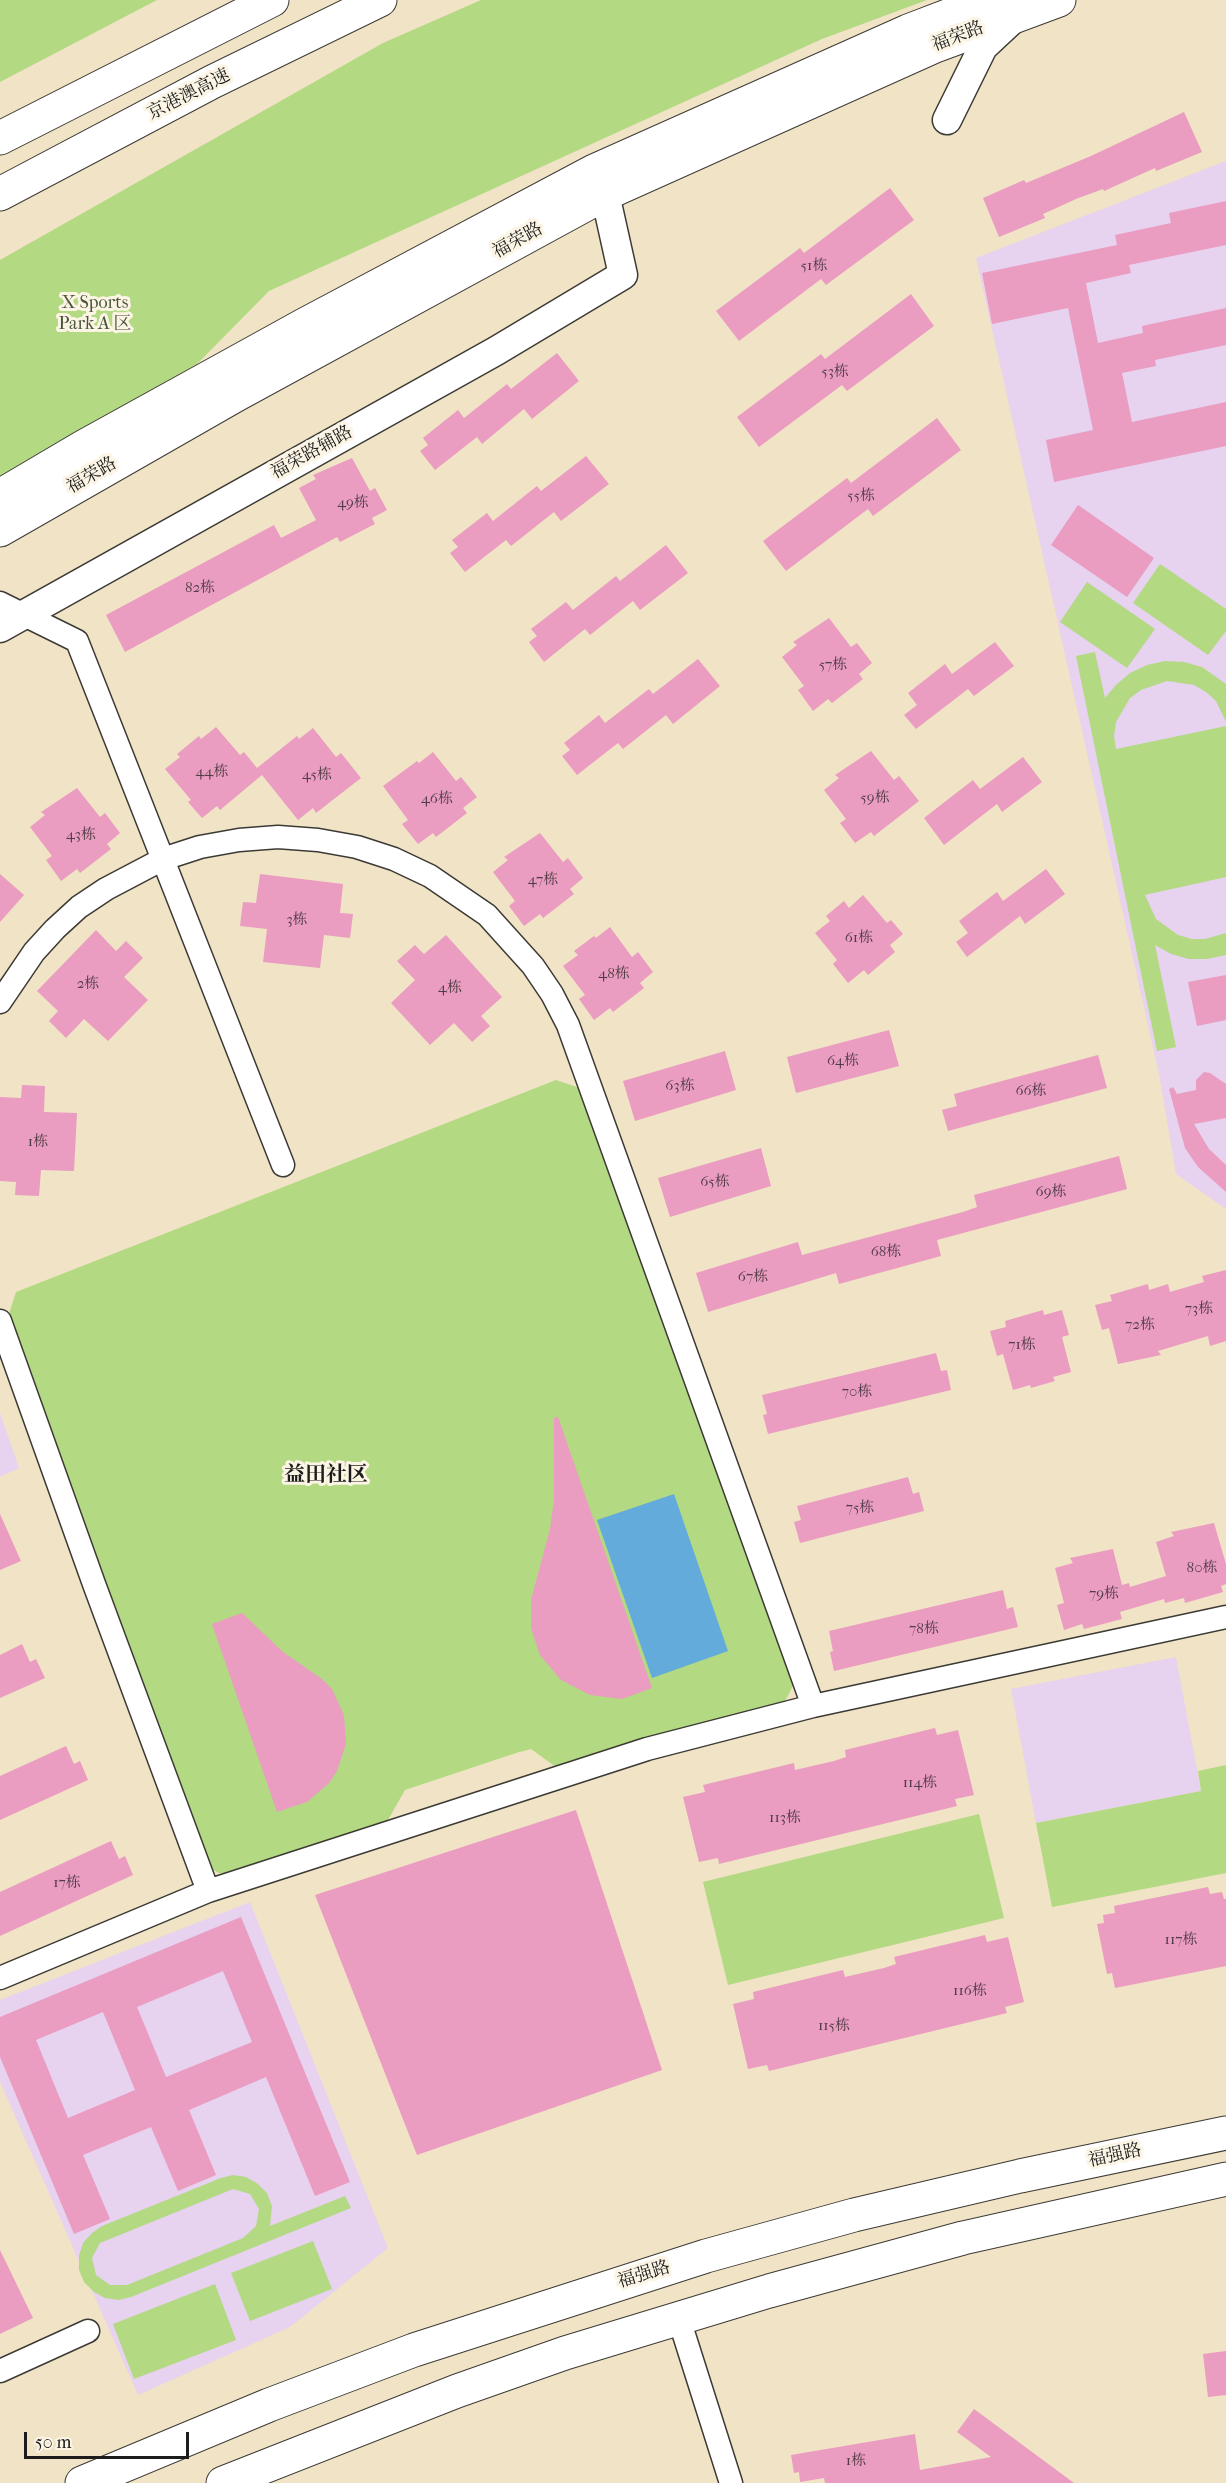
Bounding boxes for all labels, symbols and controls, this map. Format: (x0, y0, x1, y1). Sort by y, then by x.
street label: 福荣路 (929, 17, 987, 57)
street label: 京港澳高速 (144, 65, 234, 125)
street label: 福荣路 (489, 218, 547, 264)
house number: 51栋 (801, 257, 827, 275)
park label: X Sports Park A 区 (58, 293, 132, 336)
house number: 53栋 (821, 363, 849, 381)
street label: 福荣路辅路 (267, 422, 357, 484)
street label: 福荣路 (63, 453, 121, 499)
house number: 55栋 (847, 487, 875, 505)
house number: 49栋 (337, 494, 369, 512)
house number: 82栋 (185, 579, 215, 597)
house number: 57栋 (819, 656, 847, 674)
house number: 44栋 (196, 763, 228, 781)
house number: 45栋 (302, 766, 332, 784)
house number: 59栋 (860, 789, 890, 807)
house number: 46栋 (421, 790, 453, 808)
house number: 43栋 (66, 826, 96, 844)
house number: 47栋 (528, 871, 558, 889)
house number: 3栋 (286, 911, 308, 929)
house number: 61栋 (845, 929, 873, 947)
house number: 48栋 (598, 965, 630, 983)
house number: 2栋 (77, 975, 99, 993)
house number: 4栋 (438, 979, 462, 997)
house number: 64栋 (827, 1052, 859, 1070)
house number: 63栋 (665, 1077, 695, 1095)
house number: 66栋 (1015, 1082, 1047, 1100)
house number: 1栋 (28, 1133, 48, 1151)
house number: 65栋 (700, 1173, 730, 1191)
house number: 69栋 (1036, 1183, 1066, 1201)
house number: 68栋 (871, 1243, 901, 1261)
house number: 67栋 (738, 1268, 768, 1286)
house number: 73栋 (1185, 1300, 1213, 1318)
house number: 72栋 (1125, 1316, 1155, 1334)
house number: 71栋 (1008, 1336, 1036, 1354)
house number: 70栋 (842, 1383, 872, 1401)
district label: 益田社区 (284, 1463, 368, 1489)
house number: 75栋 (846, 1499, 874, 1517)
house number: 80栋 (1187, 1559, 1217, 1577)
house number: 79栋 (1089, 1585, 1119, 1603)
house number: 78栋 (909, 1620, 939, 1638)
house number: 114栋 (903, 1774, 937, 1792)
house number: 113栋 (769, 1809, 801, 1827)
house number: 17栋 (53, 1874, 81, 1892)
house number: 117栋 (1165, 1931, 1197, 1949)
house number: 116栋 (953, 1982, 987, 2000)
house number: 115栋 (818, 2017, 850, 2035)
street label: 福强路 (1086, 2140, 1144, 2172)
street label: 福强路 (615, 2257, 673, 2293)
scale bar (27, 2420, 192, 2458)
text: 50 m (35, 2432, 71, 2453)
house number: 1栋 (846, 2452, 866, 2470)

